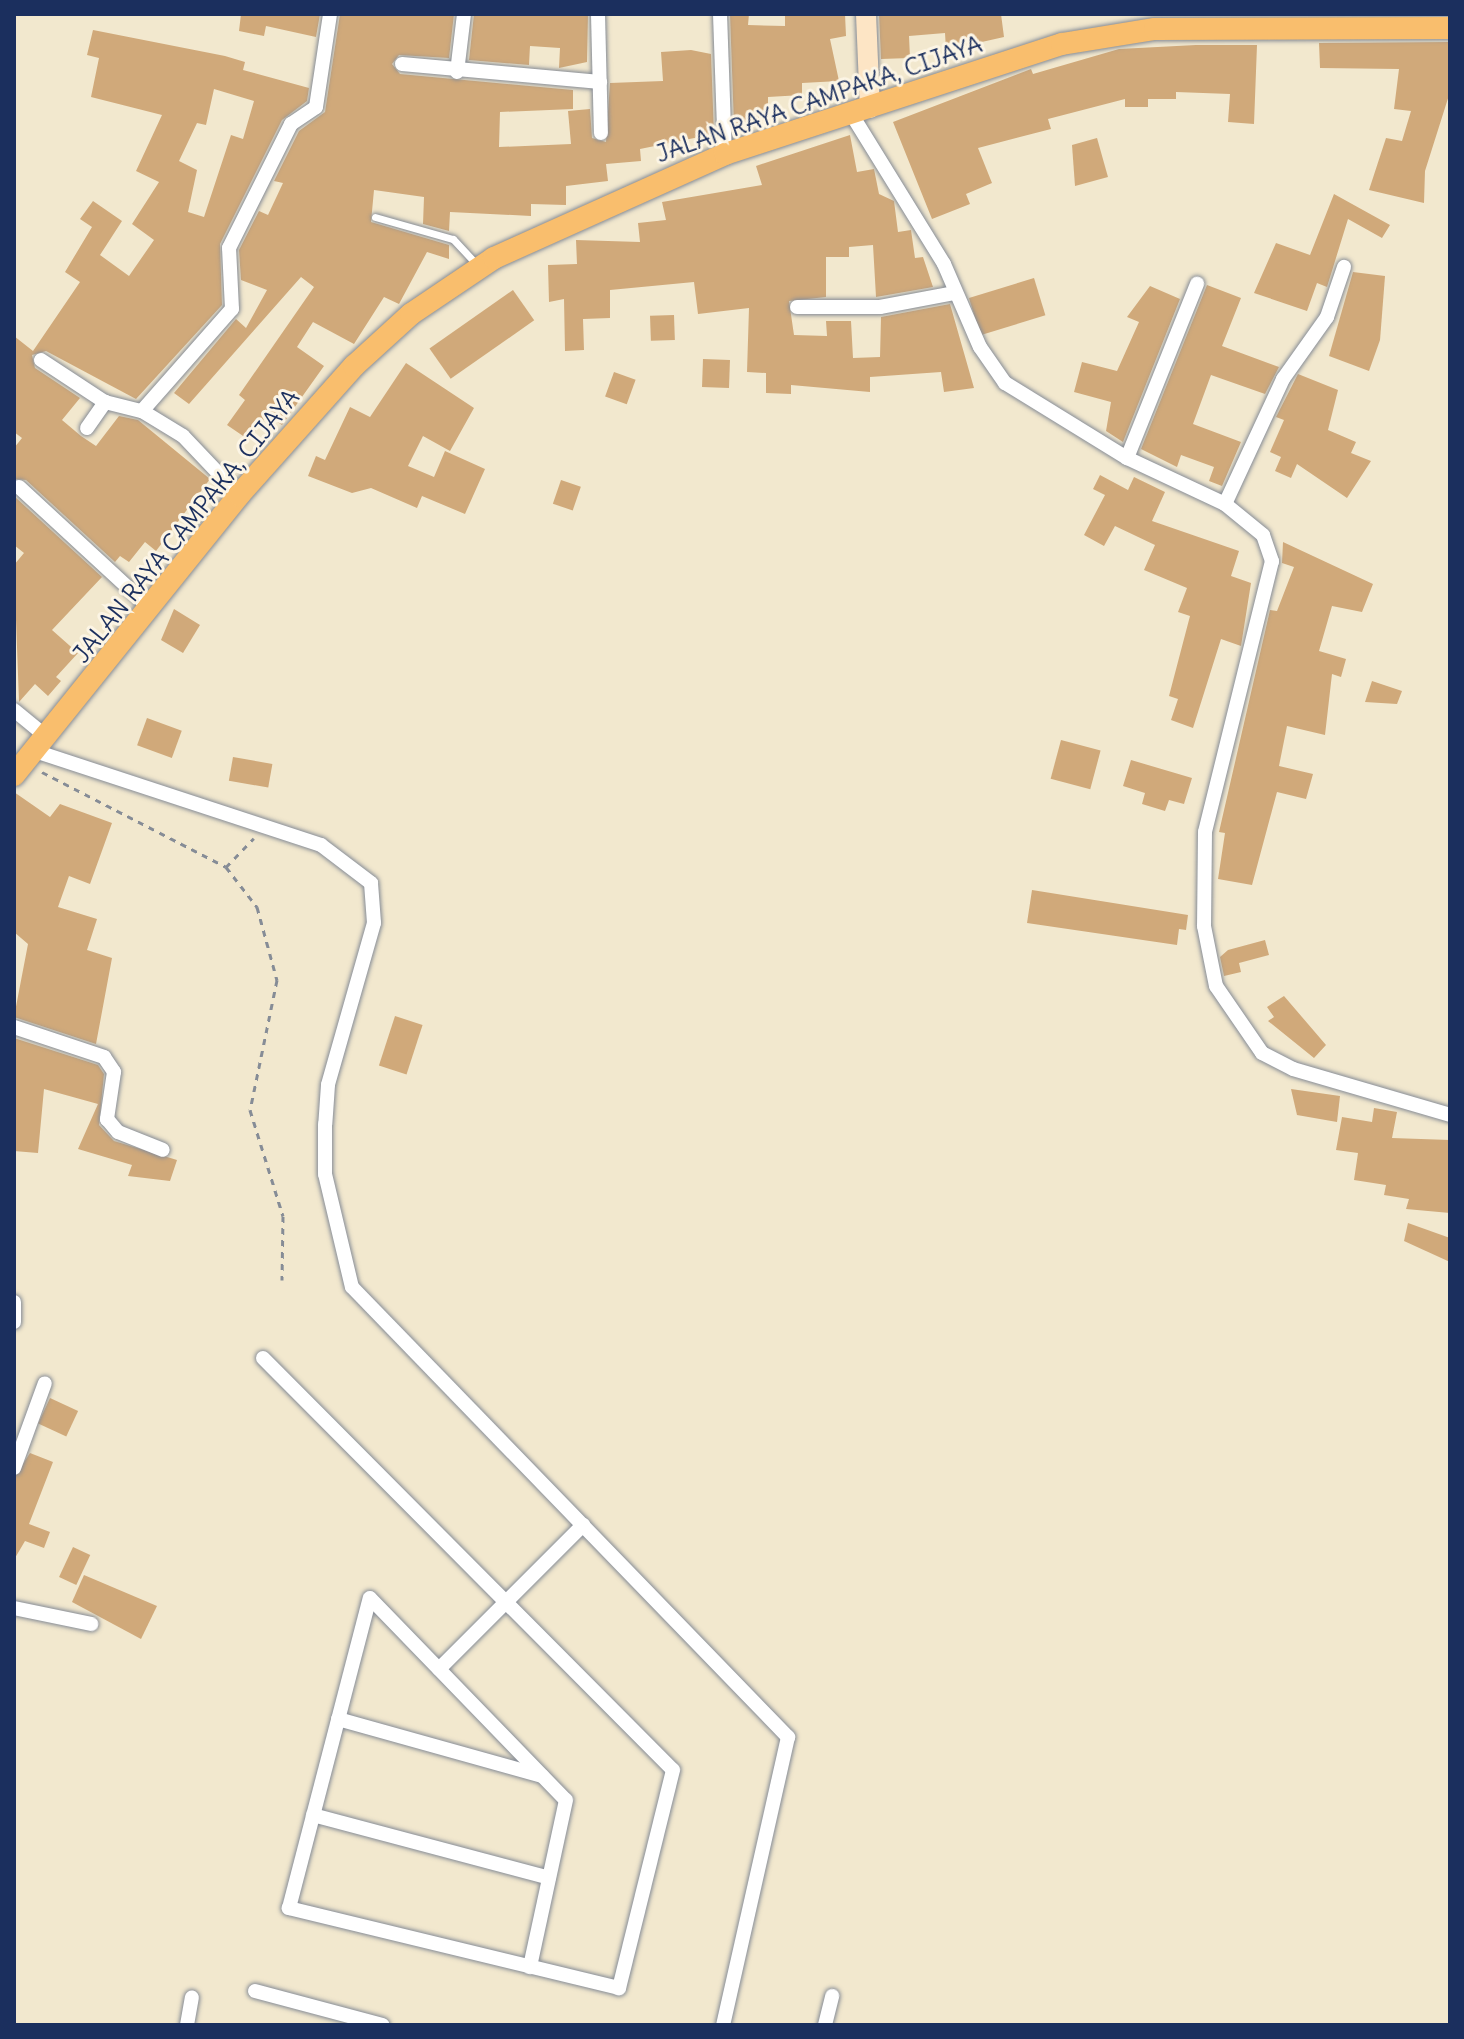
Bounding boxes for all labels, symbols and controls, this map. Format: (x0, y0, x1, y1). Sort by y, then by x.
street label: JALAN RAYA CAMPAKA, CIJAYA (652, 30, 986, 168)
street label: JALAN RAYA CAMPAKA, CIJAYA (67, 384, 305, 668)

